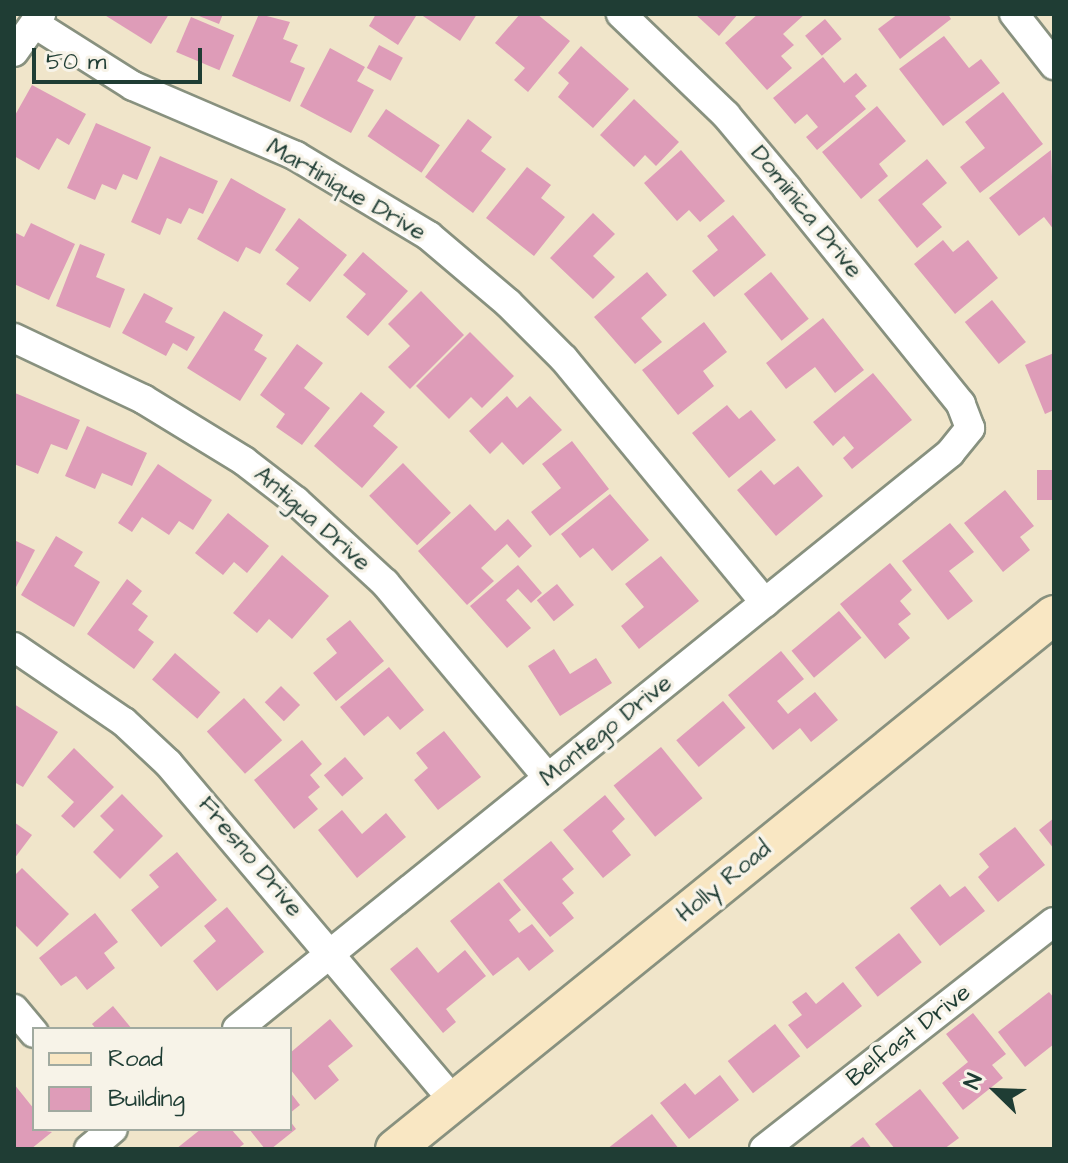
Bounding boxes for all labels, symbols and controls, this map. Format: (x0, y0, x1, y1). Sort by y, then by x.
scale bar (36, 32, 206, 82)
text: 50 m (46, 45, 106, 79)
street label: Martinique Drive (261, 133, 431, 247)
street label: Dominica Drive (744, 140, 868, 284)
street label: Antigua Drive (248, 461, 376, 577)
street label: Montego Drive (534, 669, 678, 793)
street label: Fresno Drive (191, 791, 309, 923)
street label: Holly Road (671, 835, 777, 929)
street label: Belfast Drive (841, 979, 977, 1093)
legend (32, 1027, 292, 1131)
text: Road (108, 1042, 163, 1076)
north arrow (956, 1051, 1036, 1131)
text: N (956, 1069, 990, 1094)
text: Building (108, 1082, 185, 1116)

